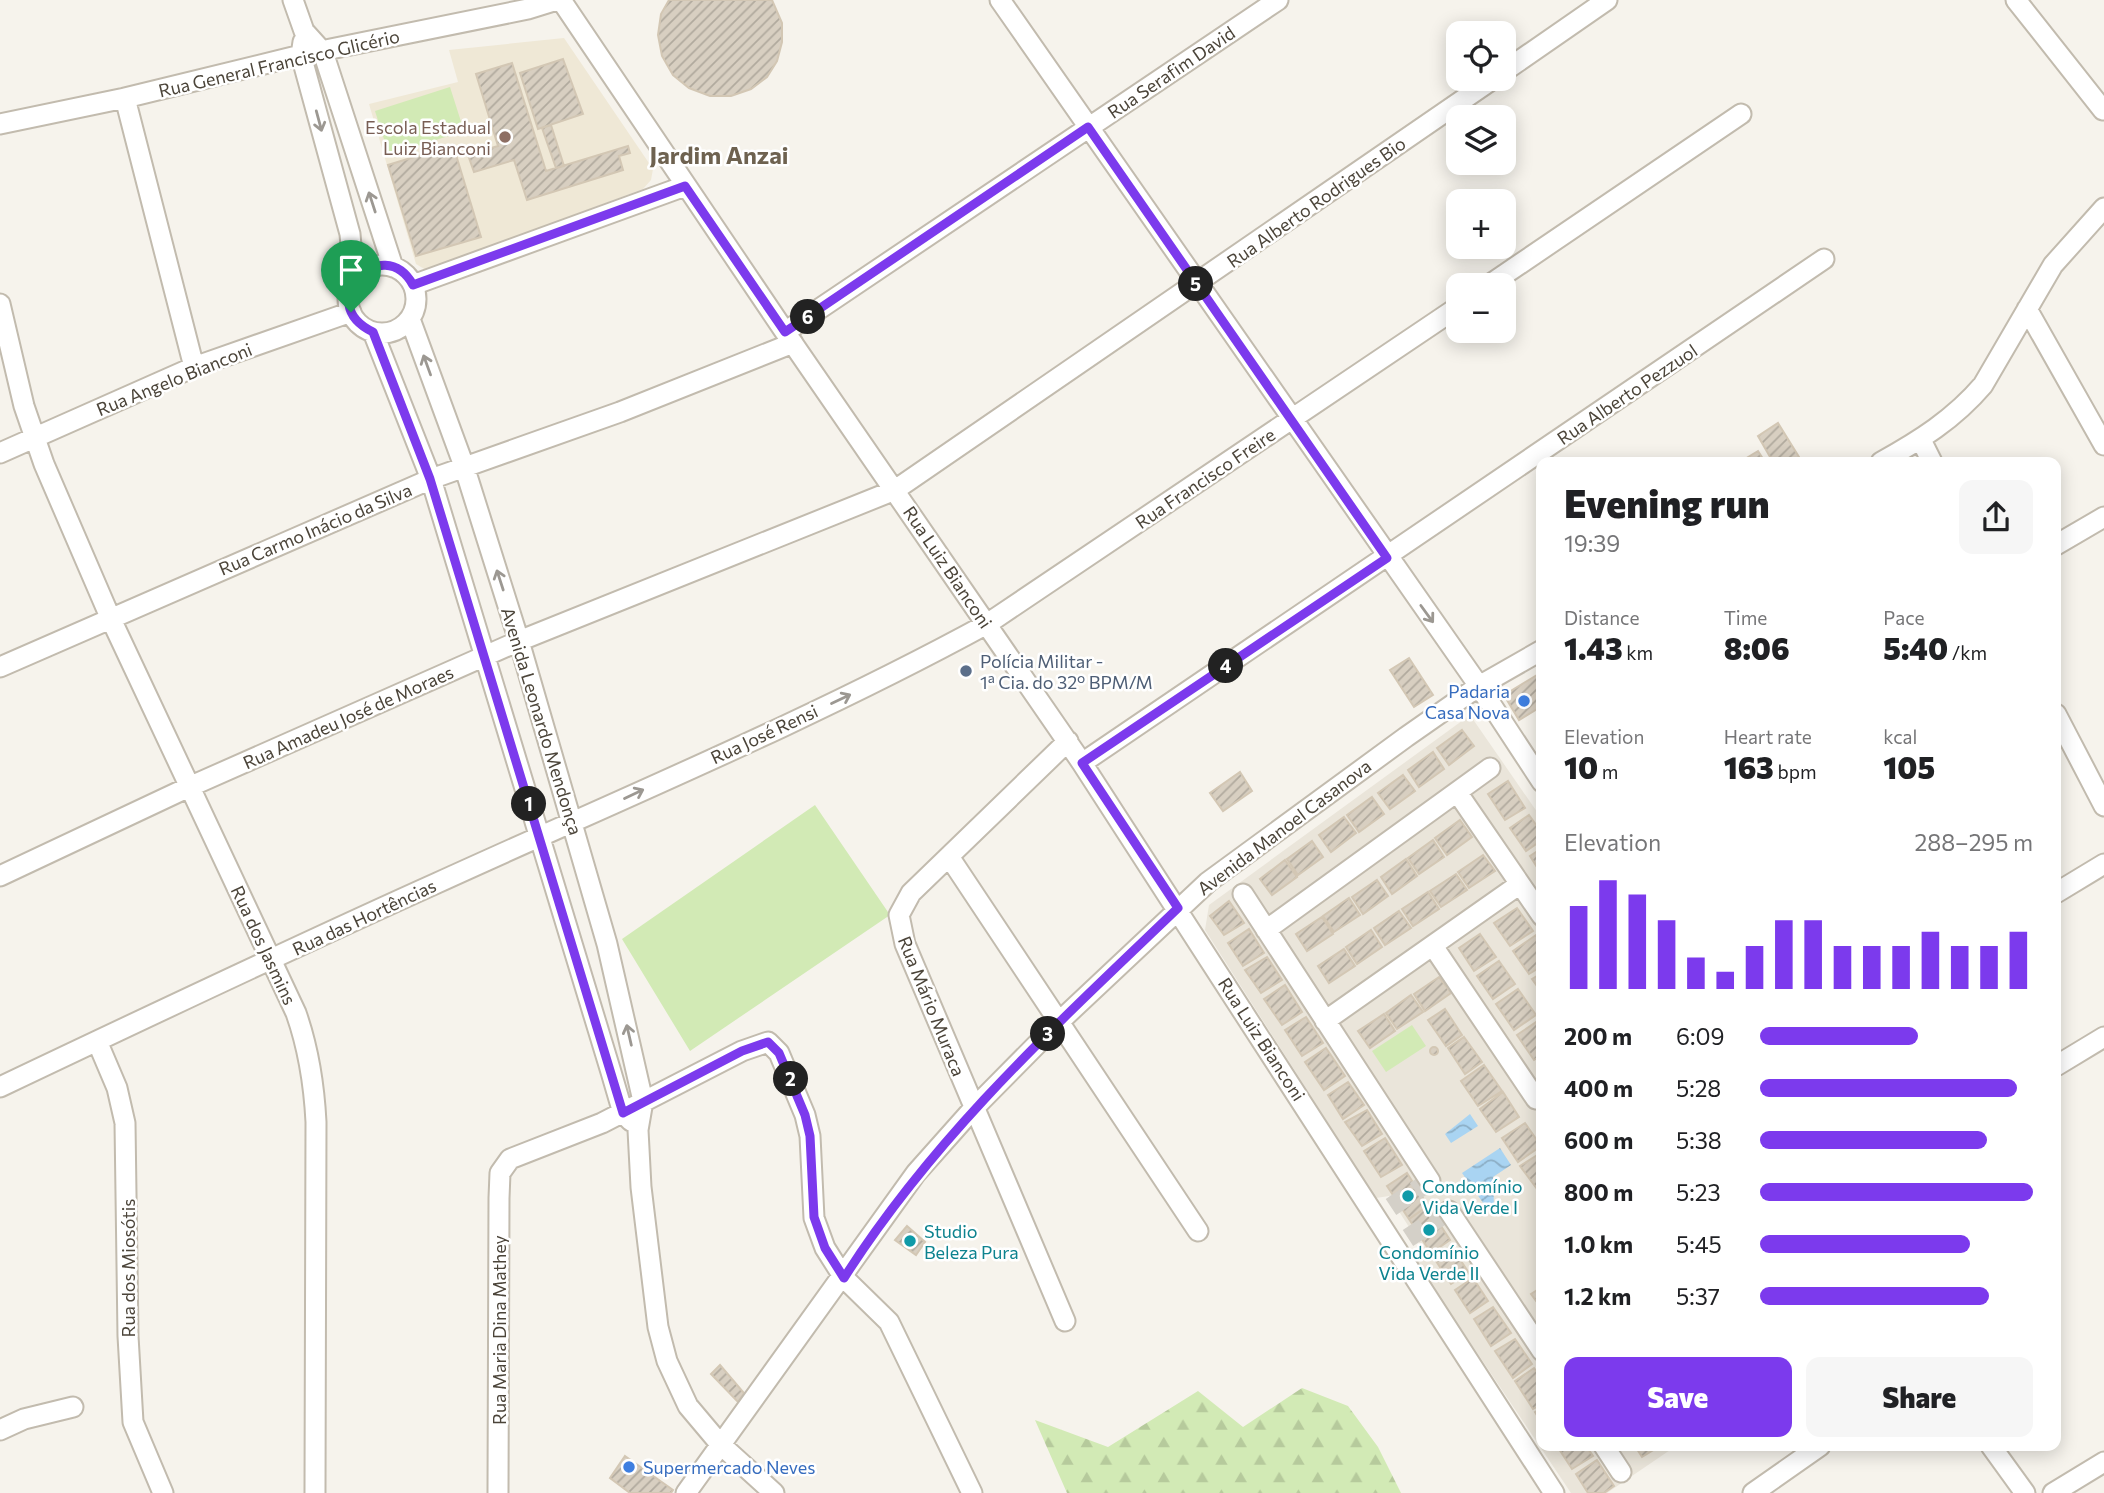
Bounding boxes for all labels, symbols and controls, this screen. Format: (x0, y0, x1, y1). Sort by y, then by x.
street label: Rua Serafim David (1103, 21, 1239, 123)
map controls (1446, 21, 1516, 343)
button: locate (1446, 21, 1516, 91)
street label: Rua General Francisco Glicério (156, 25, 402, 101)
button: layers (1446, 105, 1516, 175)
one-way arrow (313, 109, 326, 132)
place label: Escola Estadual Luiz Bianconi (365, 116, 491, 159)
marker: Escola Estadual Luiz Bianconi (497, 129, 513, 145)
street label: Rua Alberto Rodrigues Bio (1222, 132, 1410, 272)
district label: Jardim Anzai (650, 140, 788, 169)
button: + (1446, 189, 1516, 259)
one-way arrow (364, 191, 377, 213)
pin (321, 240, 381, 312)
icon: arrive (332, 251, 370, 289)
pin: 5 (1178, 266, 1214, 302)
text: 5 (1190, 272, 1201, 295)
button: − (1446, 273, 1516, 343)
pin: 6 (790, 300, 826, 334)
text: 6 (802, 305, 813, 328)
street label: Rua Angelo Bianconi (93, 338, 255, 420)
street label: Rua Alberto Pezzuol (1553, 339, 1701, 449)
one-way arrow (420, 354, 432, 376)
street label: Rua Francisco Freire (1131, 423, 1279, 533)
street label: Rua Carmo Inácio da Silva (215, 478, 415, 580)
text: Evening run (1564, 479, 1770, 526)
button: share (1959, 480, 2033, 554)
street label: Rua Luiz Bianconi (899, 502, 997, 632)
text: 19:39 (1564, 529, 1620, 557)
one-way arrow (493, 569, 506, 591)
one-way arrow (1420, 604, 1434, 623)
street label: Avenida Leonardo Mendonça (497, 605, 587, 837)
text: Distance (1564, 606, 1640, 629)
text: Time (1724, 606, 1767, 629)
text: Pace (1883, 606, 1925, 629)
text: 1.43 (1564, 629, 1623, 666)
text: 8:06 (1724, 629, 1790, 666)
text: 5:40 (1883, 629, 1948, 666)
text: km (1623, 641, 1653, 664)
text: /km (1948, 641, 1987, 664)
pin: 4 (1208, 648, 1244, 684)
place label: Polícia Militar - 1ª Cia. do 32º BPM/M (980, 650, 1153, 693)
text: 4 (1220, 654, 1231, 677)
street label: Rua Amadeu José de Moraes (239, 661, 457, 773)
marker: Polícia Militar - 1ª Cia. do 32º BPM/M (958, 663, 974, 679)
place label: Padaria Casa Nova (1425, 680, 1510, 723)
one-way arrow (830, 692, 851, 705)
marker: Padaria Casa Nova (1516, 693, 1532, 709)
street label: Rua José Rensi (707, 700, 821, 768)
text: Elevation (1564, 725, 1644, 748)
text: Heart rate (1724, 725, 1812, 748)
text: kcal (1883, 725, 1917, 748)
text: 10 (1564, 748, 1598, 785)
text: 163 (1724, 748, 1774, 785)
text: 105 (1883, 748, 1935, 785)
street label: Avenida Manoel Casanova (1193, 754, 1375, 900)
text: m (1598, 760, 1618, 783)
text: bpm (1774, 760, 1816, 783)
pin: 1 (512, 786, 546, 822)
one-way arrow (623, 787, 645, 800)
text: 1 (524, 792, 533, 815)
text: Elevation (1564, 828, 1661, 856)
text: 288–295 m (1915, 828, 2033, 856)
street label: Rua das Hortências (289, 874, 439, 960)
street label: Rua dos Jasmins (227, 882, 301, 1008)
street label: Rua Mário Muraca (894, 933, 970, 1079)
street label: Rua Luiz Bianconi (1214, 973, 1310, 1105)
pin: 3 (1030, 1016, 1066, 1052)
text: 3 (1042, 1022, 1053, 1045)
text: 200 m (1564, 1022, 1632, 1050)
text: 6:09 (1676, 1022, 1724, 1050)
one-way arrow (622, 1024, 635, 1046)
pin: 2 (774, 1062, 808, 1096)
text: 2 (785, 1067, 796, 1090)
text: 400 m (1564, 1074, 1633, 1102)
text: 5:28 (1676, 1074, 1721, 1102)
text: 600 m (1564, 1126, 1633, 1154)
text: 5:38 (1676, 1126, 1722, 1154)
place label: Condomínio Vida Verde I (1422, 1175, 1523, 1218)
text: 800 m (1564, 1178, 1633, 1206)
text: 5:23 (1676, 1178, 1721, 1206)
marker: Condomínio Vida Verde I (1400, 1188, 1416, 1204)
street label: Rua dos Miosótis (117, 1199, 139, 1337)
place label: Studio Beleza Pura (924, 1220, 1019, 1263)
marker: Condomínio Vida Verde II (1421, 1222, 1437, 1238)
text: 1.0 km (1564, 1230, 1633, 1258)
text: 5:45 (1676, 1230, 1722, 1258)
marker: Studio Beleza Pura (902, 1233, 918, 1249)
street label: Rua Maria Dina Mathey (488, 1235, 510, 1425)
place label: Condomínio Vida Verde II (1378, 1241, 1480, 1284)
text: 1.2 km (1564, 1282, 1631, 1310)
text: 5:37 (1676, 1282, 1720, 1310)
button: Save (1564, 1357, 1792, 1437)
button: Share (1806, 1357, 2033, 1437)
place label: Supermercado Neves (643, 1456, 815, 1478)
marker: Supermercado Neves (621, 1459, 637, 1475)

